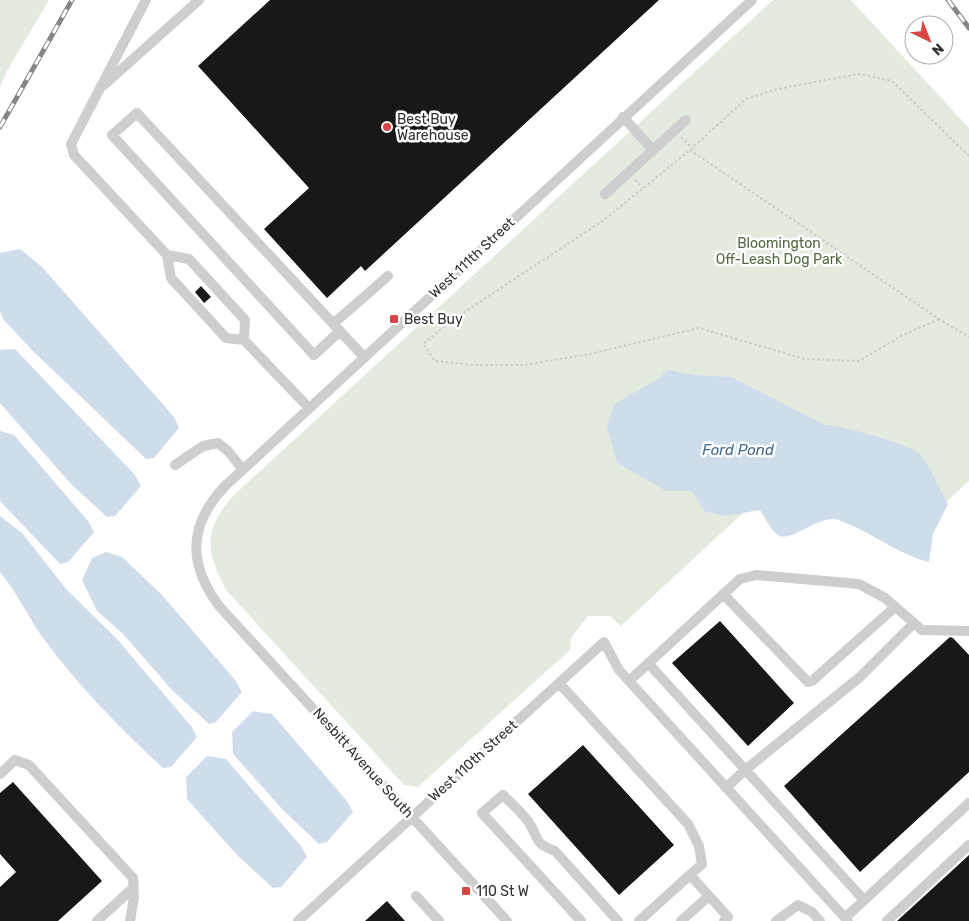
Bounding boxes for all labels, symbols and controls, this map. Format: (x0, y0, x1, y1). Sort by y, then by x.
north arrow (904, 15, 954, 65)
text: N (928, 39, 947, 59)
place label: Best Buy Warehouse (397, 111, 469, 144)
marker: Best Buy Warehouse (381, 121, 393, 133)
street label: West 111th Street (426, 214, 519, 302)
park label: Bloomington Off-Leash Dog Park (716, 235, 843, 268)
place label: Best Buy (404, 311, 463, 328)
marker: Best Buy (388, 313, 400, 325)
water label: Ford Pond (702, 441, 775, 459)
street label: Nesbitt Avenue South (309, 705, 417, 821)
street label: West 110th Street (425, 716, 521, 805)
place label: 110 St W (476, 883, 529, 900)
marker: 110 St W (460, 885, 472, 897)

